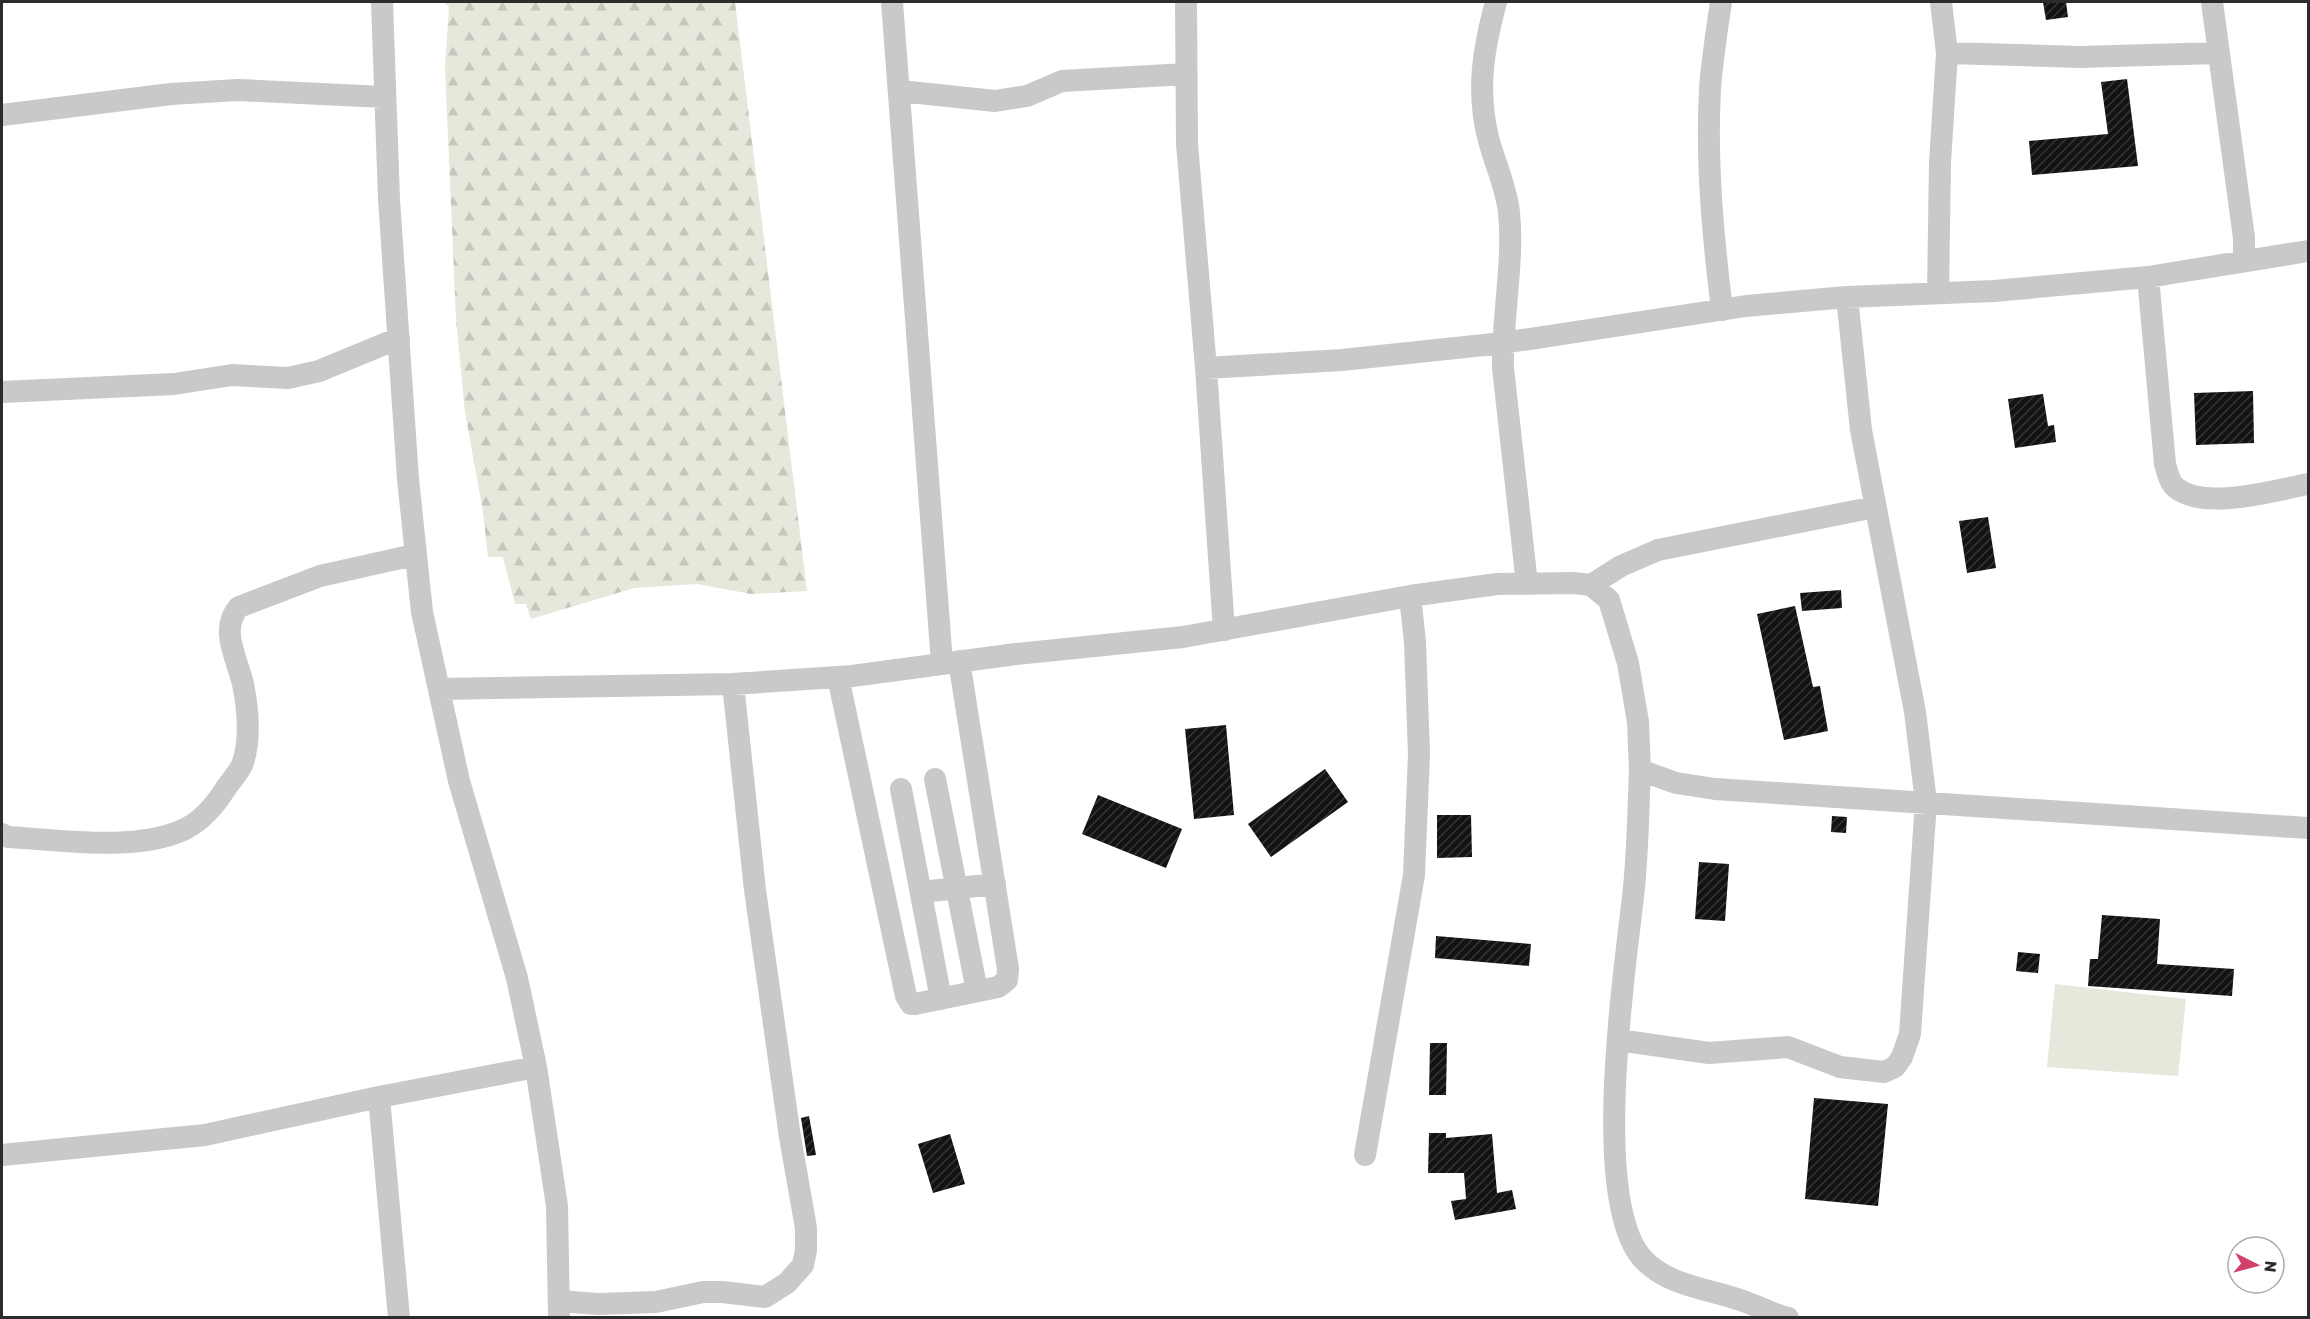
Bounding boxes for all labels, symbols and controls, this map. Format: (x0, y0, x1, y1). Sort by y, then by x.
north arrow (2226, 1235, 2286, 1295)
text: N (2260, 1260, 2280, 1273)

